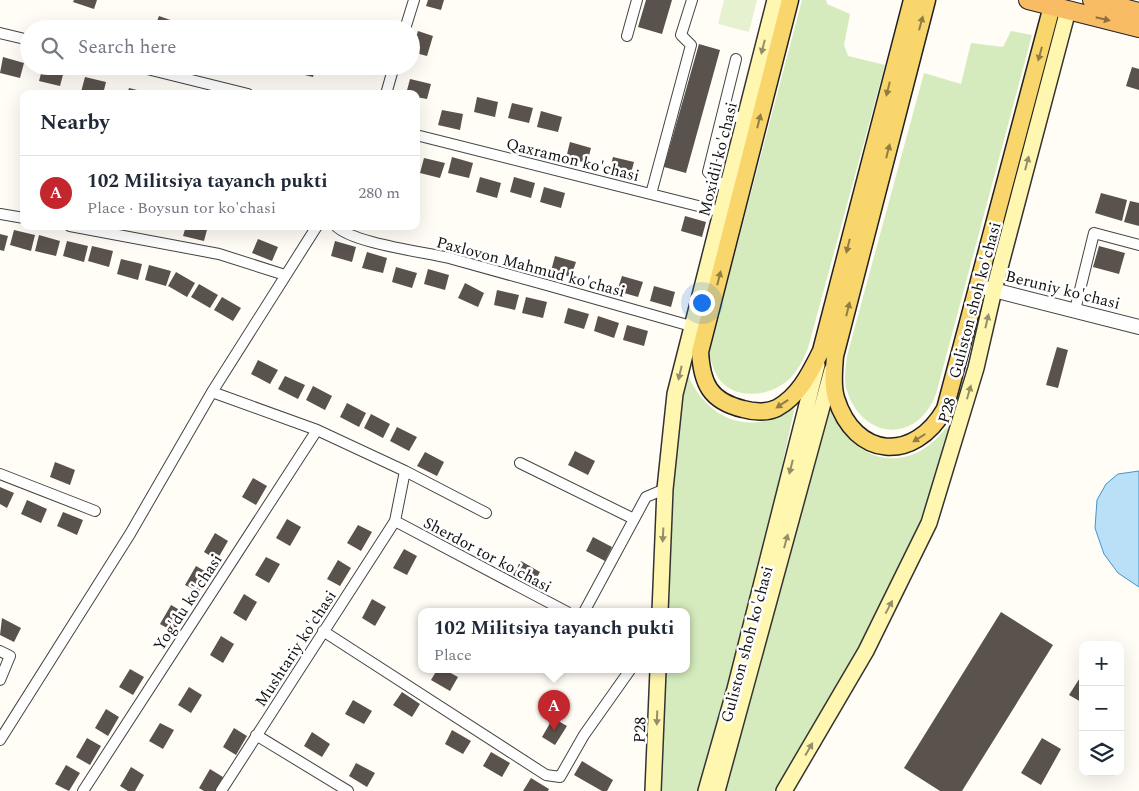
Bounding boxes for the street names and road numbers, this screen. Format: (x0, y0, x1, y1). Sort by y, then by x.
street label: Moxidil ko'chasi (692, 99, 744, 219)
street label: Qaxramon ko'chasi (504, 132, 642, 188)
street label: Guliston shoh ko'chasi (942, 219, 1007, 381)
street label: Paxlovon Mahmud ko'chasi (434, 230, 628, 304)
street label: Beruniy ko'chasi (1003, 264, 1123, 316)
street label: Р28 (932, 394, 962, 426)
street label: Sherdor tor ko'chasi (419, 511, 556, 599)
street label: Yog'du ko'chasi (147, 549, 228, 656)
street label: Guliston shoh ko'chasi (714, 563, 779, 725)
street label: Mushtariy ko'chasi (249, 585, 343, 712)
street label: Р28 (628, 717, 652, 744)

